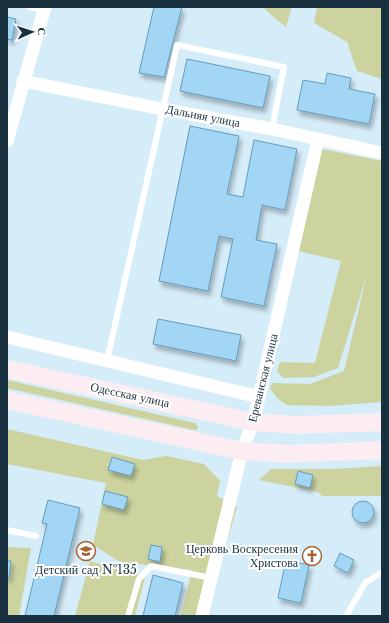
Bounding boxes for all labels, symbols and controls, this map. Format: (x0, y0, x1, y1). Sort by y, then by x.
north arrow (12, 12, 52, 52)
text: С (35, 27, 49, 36)
street label: Дальняя улица (165, 101, 242, 130)
street label: Ереванская улица (244, 331, 281, 424)
street label: Одесская улица (89, 379, 172, 410)
school or university icon: Детский сад №135 (75, 540, 97, 562)
place label: Церковь Воскресения Христова (186, 541, 299, 570)
church icon: Церковь Воскресения Христова (301, 545, 323, 567)
place label: Детский сад №135 (35, 562, 137, 577)

